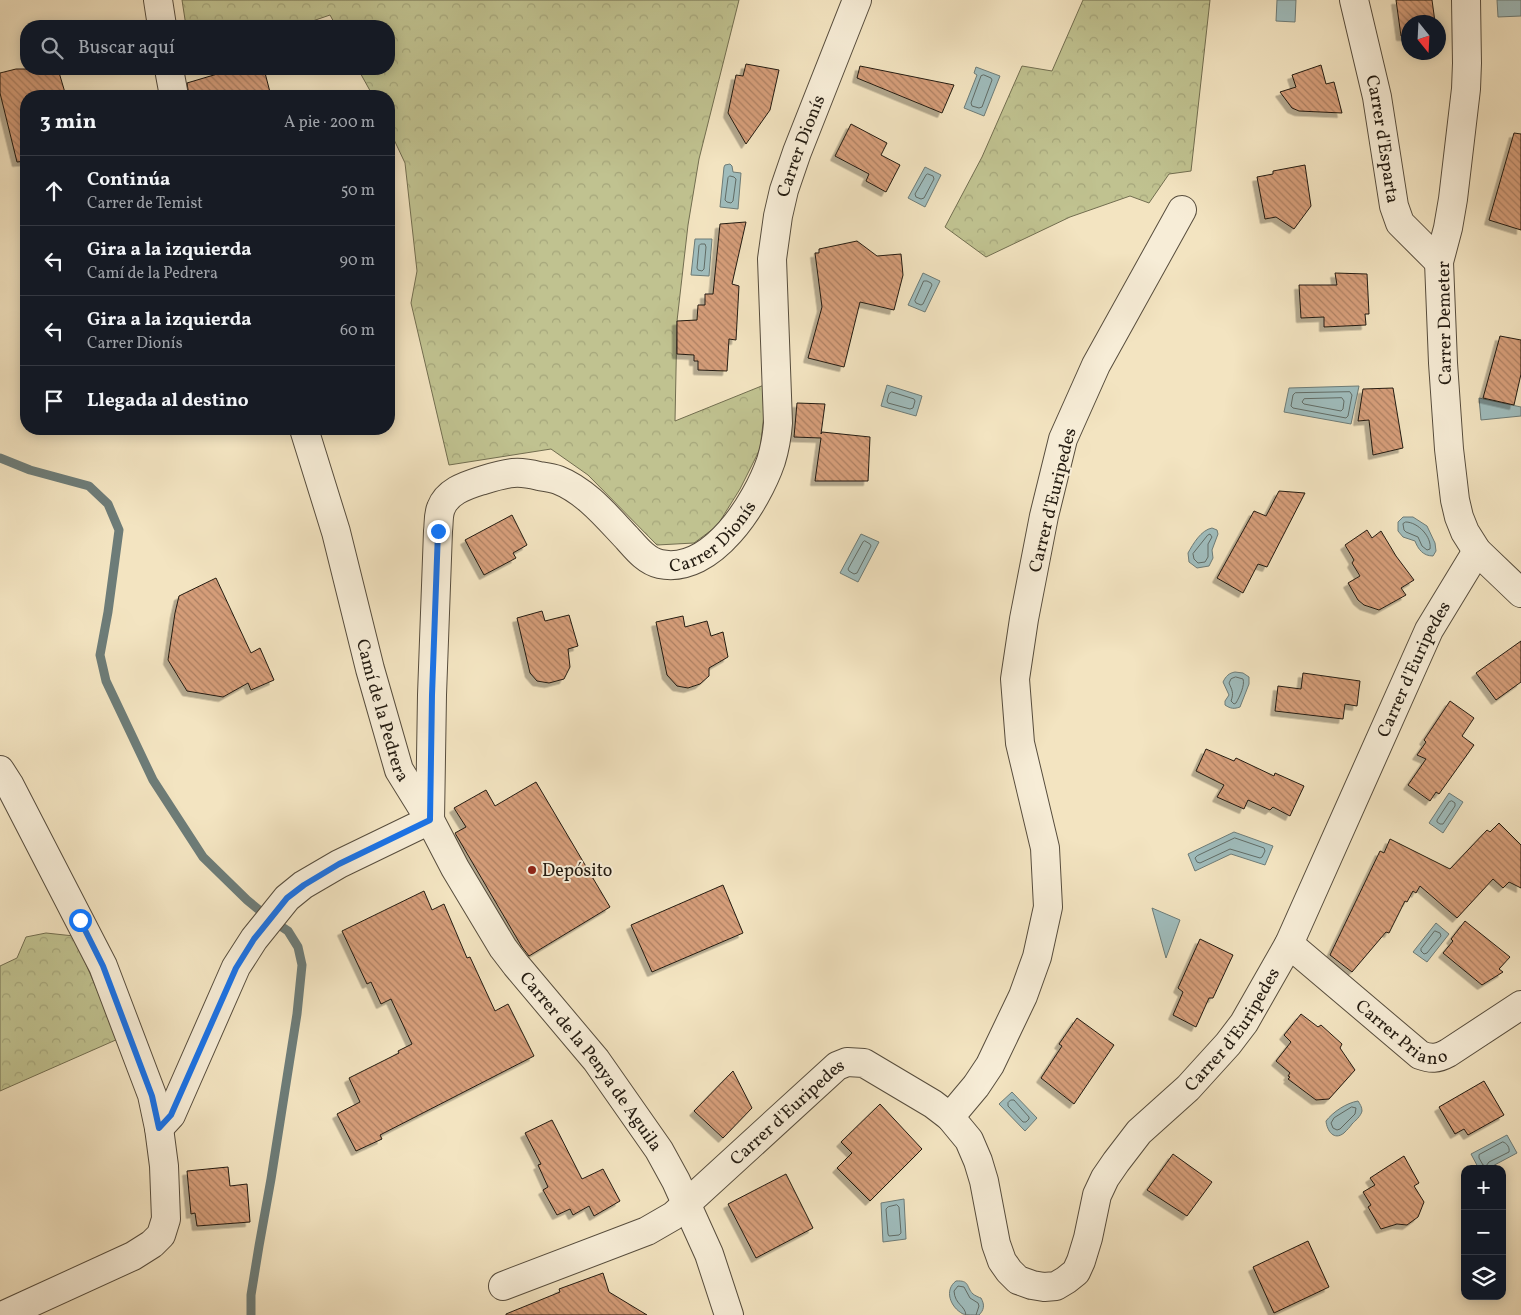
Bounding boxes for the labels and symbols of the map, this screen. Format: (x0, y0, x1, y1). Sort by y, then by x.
north arrow (1401, 15, 1446, 60)
street label: Carrer d'Esparta (1358, 72, 1404, 205)
street label: Carrer Dionís (772, 91, 832, 200)
street label: Carrer Demeter (1432, 260, 1459, 385)
street label: Carrer d'Euripedes (1023, 425, 1084, 575)
street label: Carrer Dionís (668, 497, 763, 579)
route end (427, 520, 450, 543)
street label: Carrer d'Euripedes (1372, 597, 1458, 742)
street label: Camí de la Pedrera (349, 637, 414, 787)
place label: Depósito (542, 859, 612, 884)
marker: Depósito (526, 864, 538, 876)
route start (69, 909, 92, 932)
street label: Carrer d'Euripedes (1180, 964, 1287, 1098)
street label: Carrer de la Penya de Aguila (513, 967, 667, 1157)
street label: Carrer Priano (1349, 994, 1451, 1072)
street label: Carrer d'Euripedes (725, 1053, 848, 1172)

